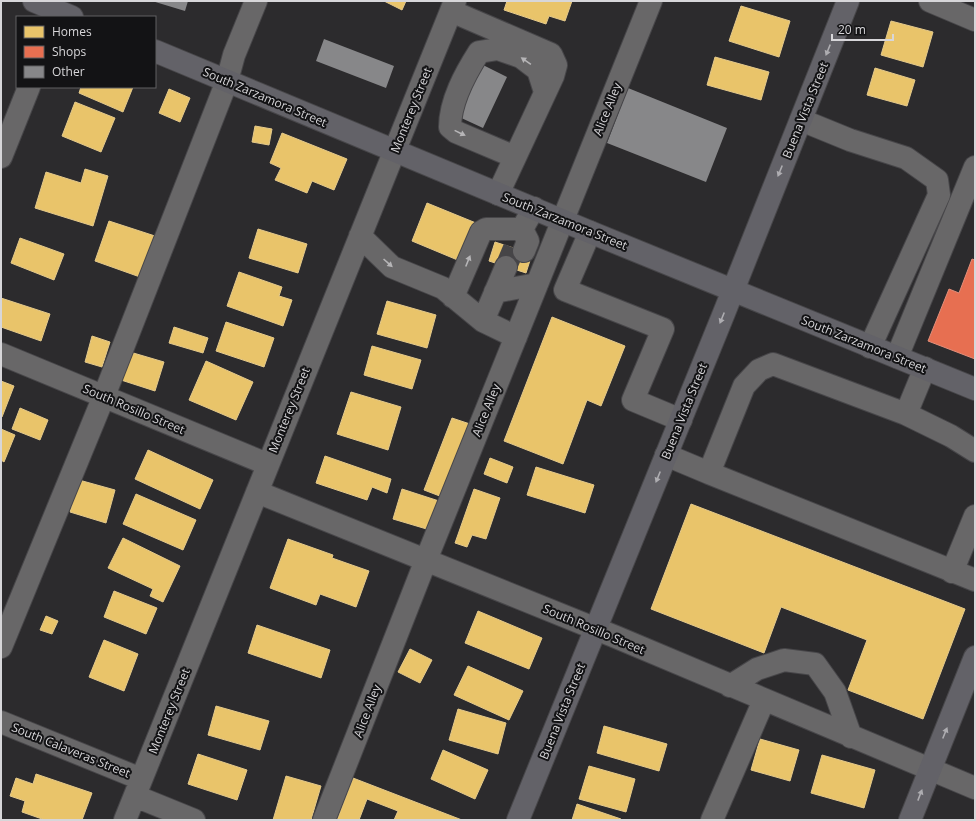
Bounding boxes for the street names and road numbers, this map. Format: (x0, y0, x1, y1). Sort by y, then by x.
street label: Buena Vista Street (778, 59, 832, 161)
street label: South Zarzamora Street (200, 63, 330, 131)
street label: Monterey Street (386, 65, 436, 155)
street label: Alice Alley (589, 79, 626, 138)
street label: South Zarzamora Street (500, 188, 630, 254)
street label: South Zarzamora Street (799, 311, 929, 377)
street label: Buena Vista Street (657, 360, 711, 462)
street label: Monterey Street (264, 365, 314, 455)
street label: South Rosillo Street (80, 380, 188, 438)
street label: Alice Alley (468, 380, 505, 439)
street label: South Rosillo Street (540, 600, 648, 658)
street label: Buena Vista Street (535, 660, 589, 762)
street label: Monterey Street (144, 666, 194, 756)
street label: Alice Alley (349, 681, 385, 740)
street label: South Calaveras Street (9, 718, 133, 782)

